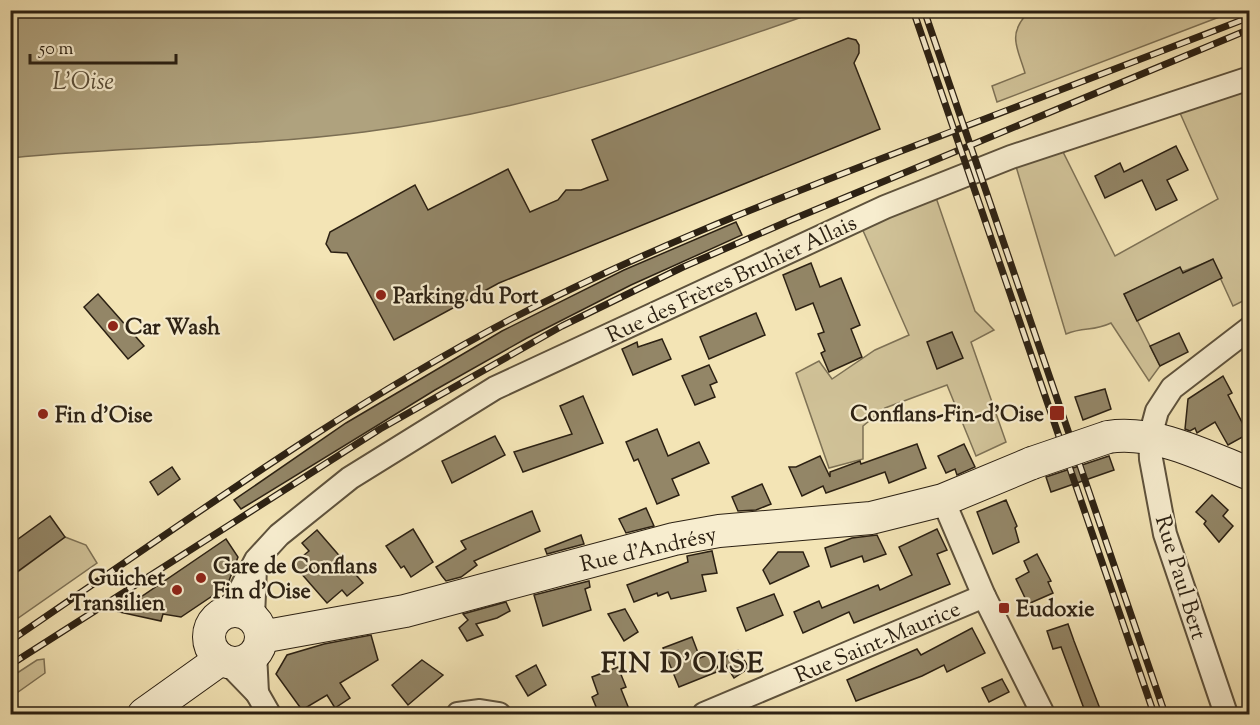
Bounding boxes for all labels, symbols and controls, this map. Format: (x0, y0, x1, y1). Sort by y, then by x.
scale bar (30, 27, 176, 65)
text: 50 m (38, 37, 74, 63)
water label: L’Oise (52, 66, 114, 100)
street label: Rue des Frères Bruhier Allais (602, 209, 863, 353)
place label: Parking du Port (393, 282, 539, 314)
marker: Parking du Port (374, 288, 388, 302)
place label: Car Wash (125, 313, 220, 345)
marker: Car Wash (106, 319, 120, 333)
place label: Conflans-Fin-d'Oise (850, 400, 1044, 432)
place label: Fin d'Oise (55, 401, 153, 433)
marker: Conflans-Fin-d'Oise (1048, 404, 1066, 422)
marker: Fin d'Oise (36, 407, 50, 421)
street label: Rue Paul Bert (1145, 512, 1213, 644)
street label: Rue d'Andrésy (577, 520, 720, 582)
place label: Gare de Conflans Fin d'Oise (213, 552, 377, 609)
place label: Guichet Transilien (70, 564, 165, 621)
marker: Gare de Conflans Fin d'Oise (194, 571, 208, 585)
marker: Guichet Transilien (170, 583, 184, 597)
street label: Rue Saint-Maurice (790, 594, 966, 693)
place label: Eudoxie (1016, 595, 1094, 627)
marker: Eudoxie (997, 601, 1011, 615)
district label: FIN D'OISE (601, 645, 765, 685)

